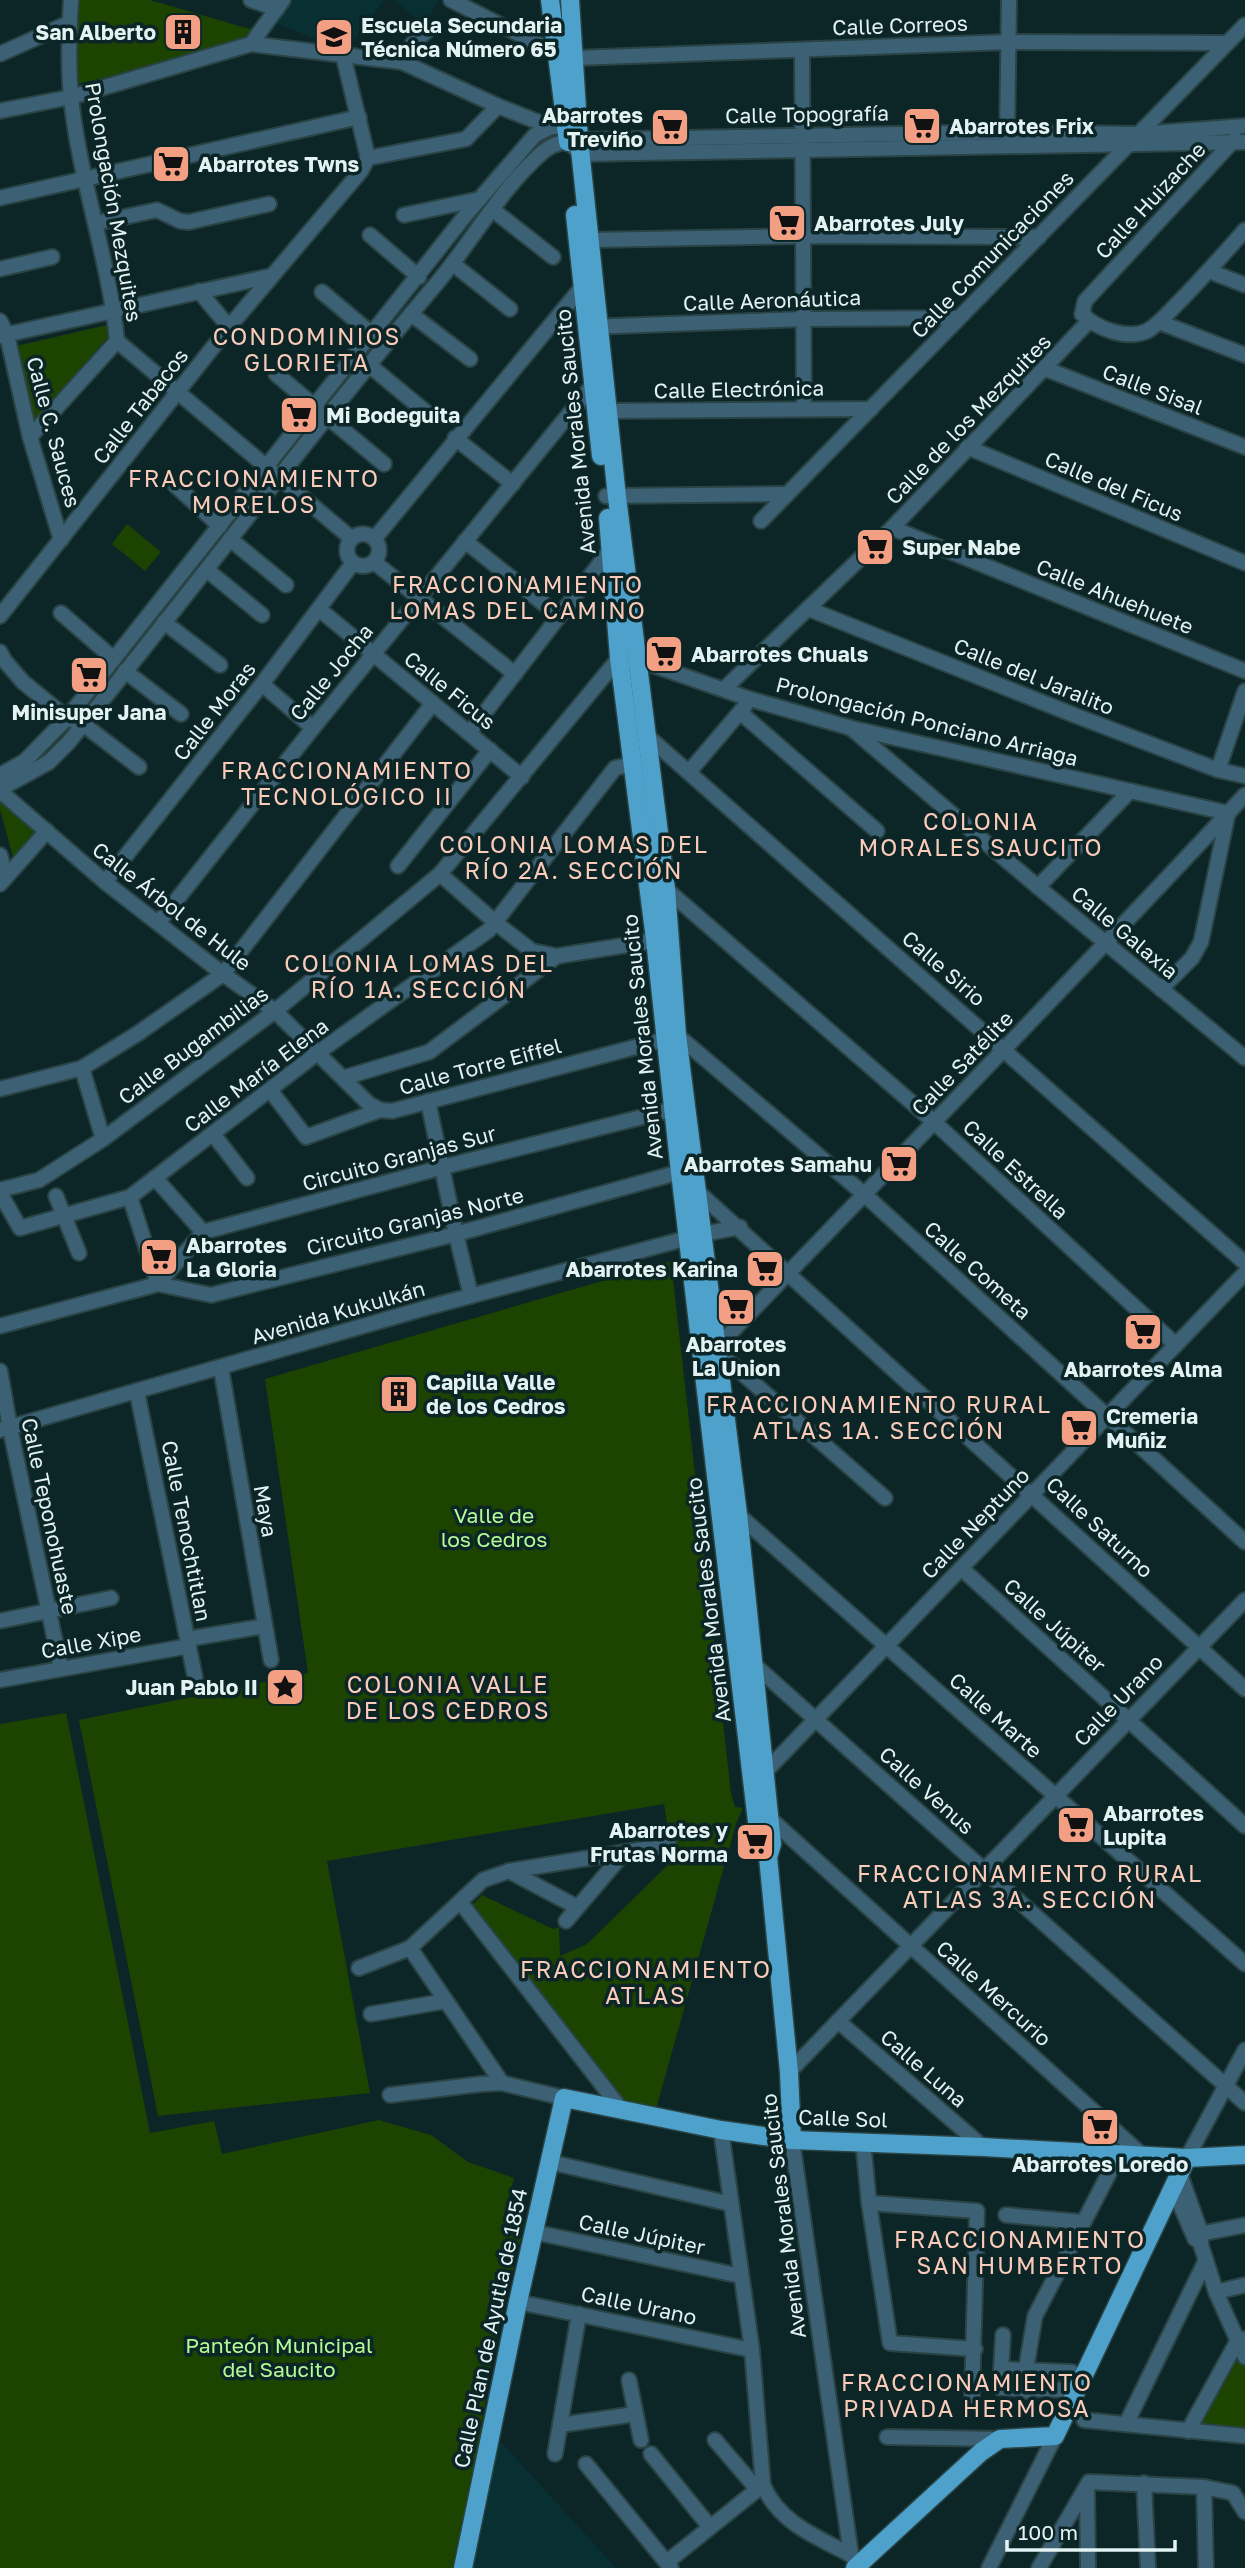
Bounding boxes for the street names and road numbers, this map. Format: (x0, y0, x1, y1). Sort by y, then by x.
street label: Calle Correos (832, 10, 968, 40)
street label: Prolongación Mezquites (80, 80, 148, 324)
street label: Calle Topografía (725, 100, 889, 128)
street label: Calle Huizache (1089, 136, 1211, 264)
street label: Calle Comunicaciones (905, 165, 1079, 343)
street label: Calle Aeronáutica (682, 284, 862, 316)
street label: Avenida Morales Saucito (549, 308, 601, 556)
street label: Calle de los Mezquites (880, 328, 1056, 510)
street label: Calle Tabacos (87, 343, 193, 469)
street label: Calle C. Sauces (21, 354, 87, 510)
street label: Calle Sisal (1099, 358, 1207, 420)
street label: Calle Electrónica (653, 375, 825, 403)
street label: Calle del Ficus (1041, 445, 1187, 527)
street label: Calle Ahuehuete (1033, 553, 1197, 639)
street label: Calle Jocha (284, 618, 378, 726)
street label: Calle del Jaralito (950, 632, 1118, 720)
street label: Calle Ficus (399, 645, 501, 735)
street label: Calle Moras (167, 656, 261, 766)
street label: Prolongación Ponciano Arriaga (773, 671, 1081, 771)
street label: Calle Árbol de Hule (87, 836, 257, 976)
street label: Calle Galaxia (1066, 880, 1184, 984)
street label: Avenida Morales Saucito (616, 913, 668, 1161)
street label: Calle Sirio (897, 925, 991, 1011)
street label: Calle Bugambilias (113, 980, 273, 1110)
street label: Calle Satélite (906, 1005, 1018, 1121)
street label: Calle María Elena (179, 1012, 333, 1138)
street label: Calle Torre Eiffel (396, 1032, 564, 1100)
street label: Calle Estrella (958, 1114, 1074, 1224)
street label: Circuito Granjas Sur (299, 1120, 499, 1196)
street label: Circuito Granjas Norte (304, 1181, 526, 1261)
street label: Calle Cometa (919, 1215, 1037, 1325)
street label: Avenida Kukulkán (248, 1275, 428, 1349)
street label: Calle Teponohuaste (16, 1415, 84, 1617)
street label: Calle Tenochtitlan (157, 1438, 217, 1624)
street label: Calle Neptuno (915, 1462, 1035, 1584)
street label: Calle Saturno (1041, 1471, 1159, 1583)
street label: Avenida Morales Saucito (680, 1476, 736, 1724)
street label: Maya (249, 1483, 283, 1539)
street label: Calle Júpiter (999, 1572, 1111, 1678)
street label: Calle Xipe (39, 1620, 143, 1664)
street label: Calle Urano (1068, 1649, 1168, 1751)
street label: Calle Marte (944, 1667, 1048, 1763)
street label: Calle Venus (874, 1741, 980, 1839)
street label: Calle Mercurio (931, 1935, 1057, 2051)
street label: Calle Luna (876, 2023, 972, 2113)
street label: Avenida Morales Saucito (755, 2092, 811, 2340)
street label: Calle Sol (798, 2103, 888, 2133)
street label: Calle Plan de Ayutla de 1854 (448, 2186, 532, 2470)
street label: Calle Júpiter (576, 2208, 708, 2260)
street label: Calle Urano (579, 2280, 699, 2330)

